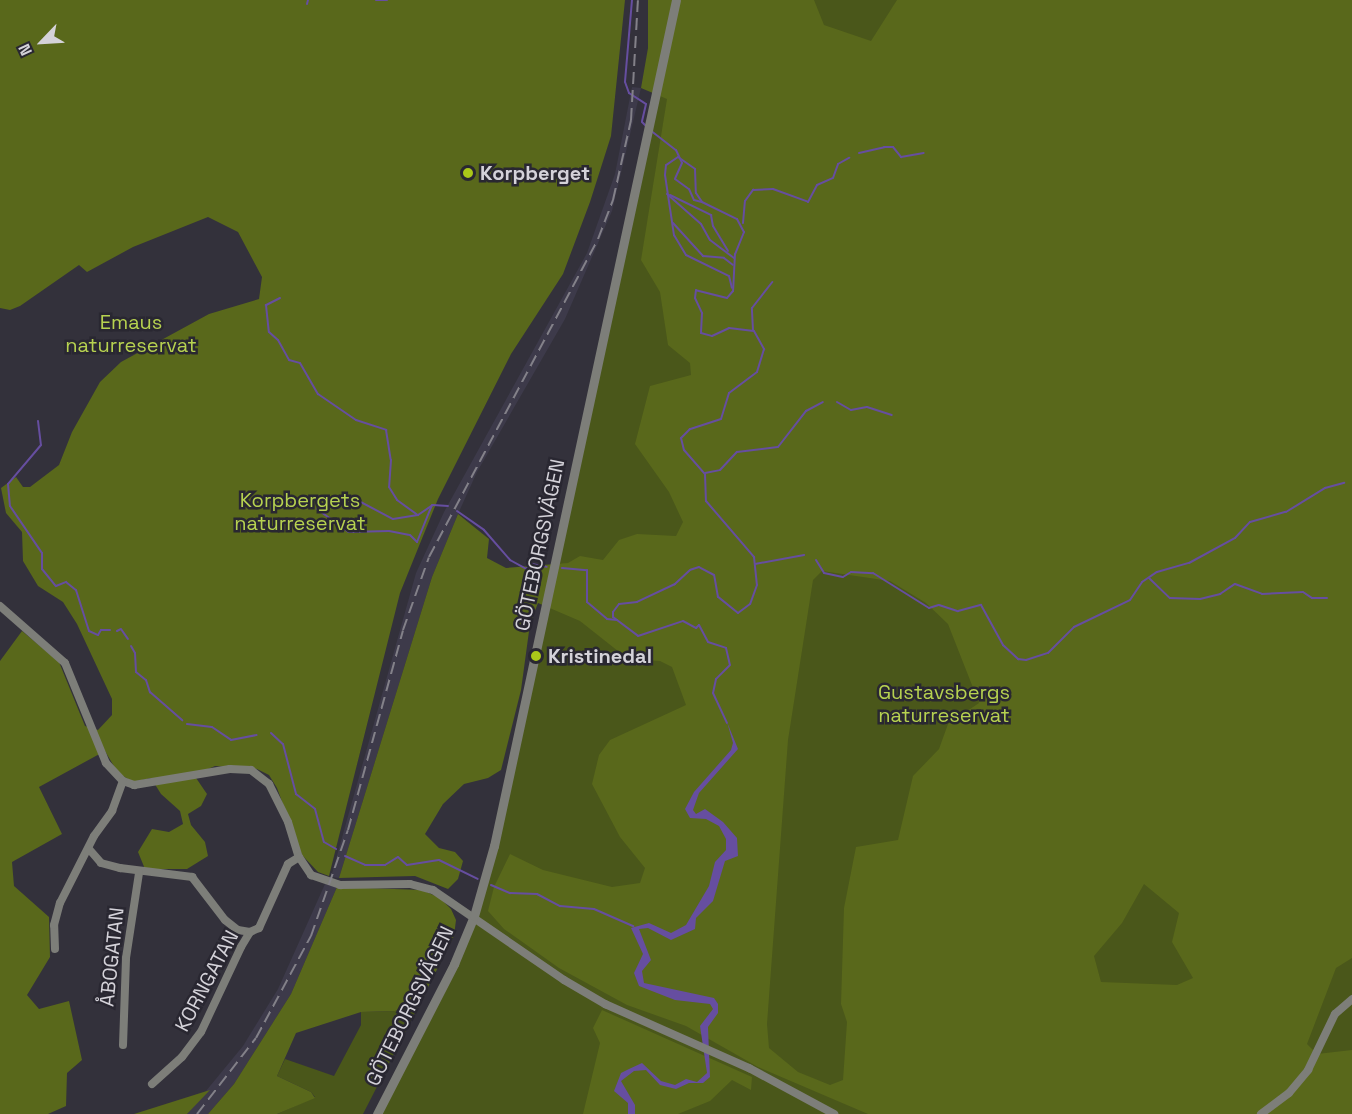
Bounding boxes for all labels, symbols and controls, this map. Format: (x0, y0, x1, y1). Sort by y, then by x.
north arrow (12, 12, 72, 72)
text: N (13, 41, 37, 59)
place label: Korpberget (480, 161, 590, 185)
marker: Korpberget (461, 166, 475, 180)
park label: Emaus naturreservat (65, 311, 197, 358)
street label: GÖTEBORGSVÄGEN (510, 457, 570, 633)
park label: Korpbergets naturreservat (234, 489, 366, 536)
place label: Kristinedal (548, 644, 652, 668)
marker: Kristinedal (529, 649, 543, 663)
park label: Gustavsbergs naturreservat (878, 681, 1010, 728)
street label: ÅBOGATAN (95, 906, 129, 1008)
street label: GÖTEBORGSVÄGEN (361, 922, 459, 1090)
street label: KORNGATAN (170, 926, 244, 1036)

